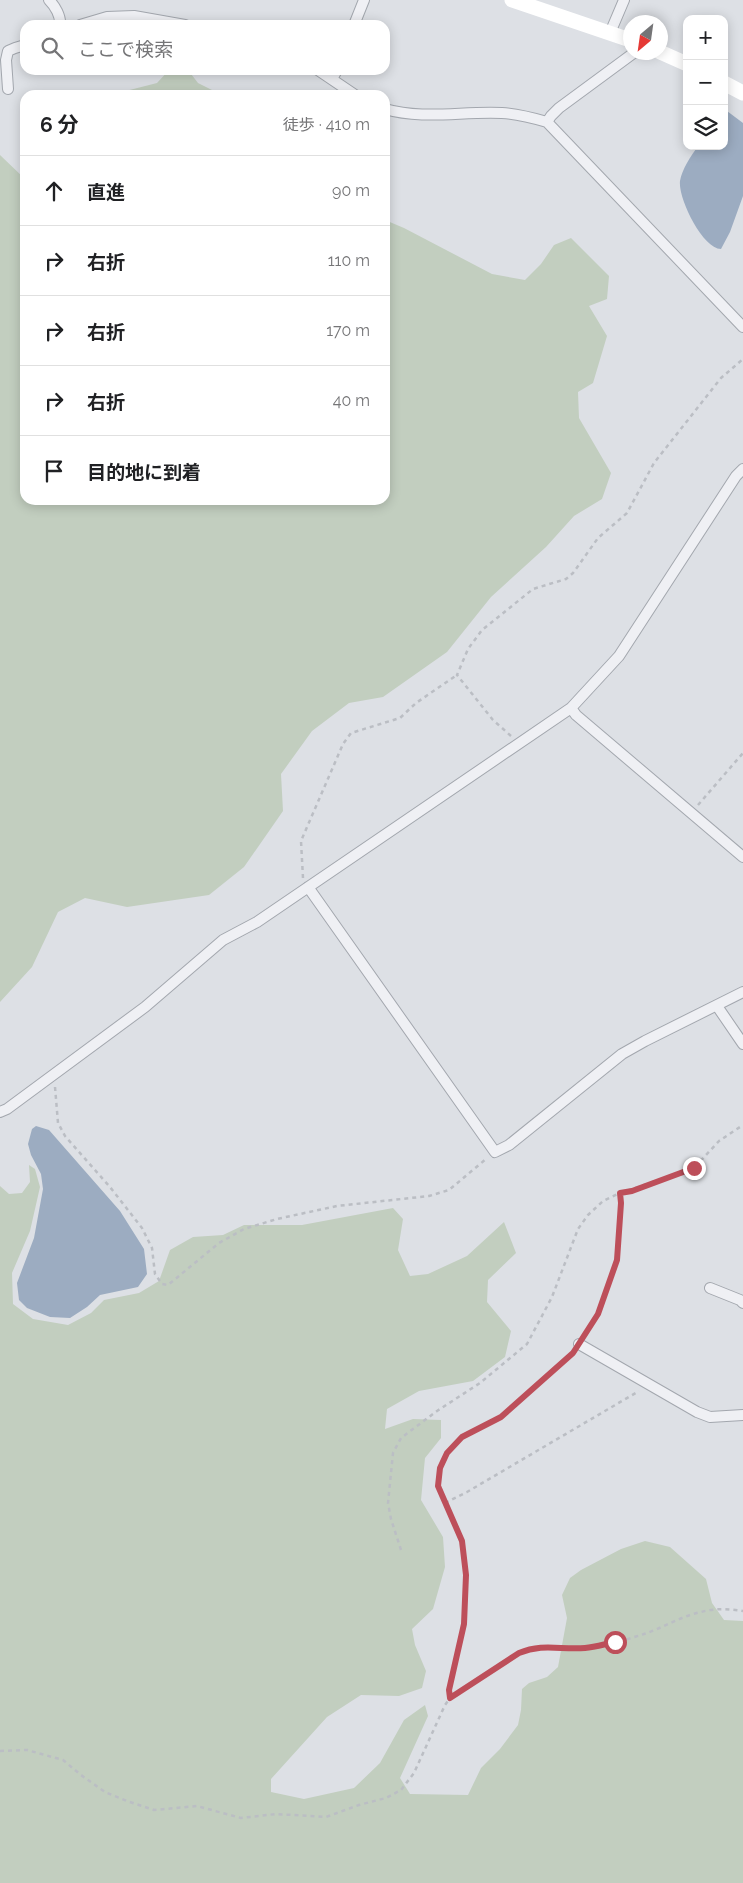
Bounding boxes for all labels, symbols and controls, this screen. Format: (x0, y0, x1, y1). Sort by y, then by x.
north arrow (623, 15, 668, 60)
map controls (683, 15, 728, 150)
button: + (683, 15, 728, 60)
search box (20, 20, 390, 75)
icon: search (38, 34, 66, 62)
text: ここで検索 (78, 38, 173, 60)
button: − (683, 60, 728, 105)
button: layers (683, 105, 728, 150)
text: 6 分 (40, 112, 79, 137)
text: 徒歩 · 410 m (283, 115, 370, 134)
icon: ahead (40, 177, 68, 205)
text: 直進 (87, 181, 125, 203)
text: 90 m (332, 181, 370, 200)
icon: right (40, 247, 68, 275)
text: 右折 (87, 251, 125, 273)
text: 110 m (328, 251, 370, 270)
icon: right (40, 317, 68, 345)
text: 右折 (87, 321, 125, 343)
text: 170 m (326, 321, 370, 340)
icon: right (40, 387, 68, 415)
text: 右折 (87, 391, 125, 413)
text: 40 m (333, 391, 370, 410)
icon: arrive (40, 457, 68, 485)
text: 目的地に到着 (87, 461, 201, 483)
route end (683, 1157, 706, 1180)
route start (604, 1631, 627, 1654)

